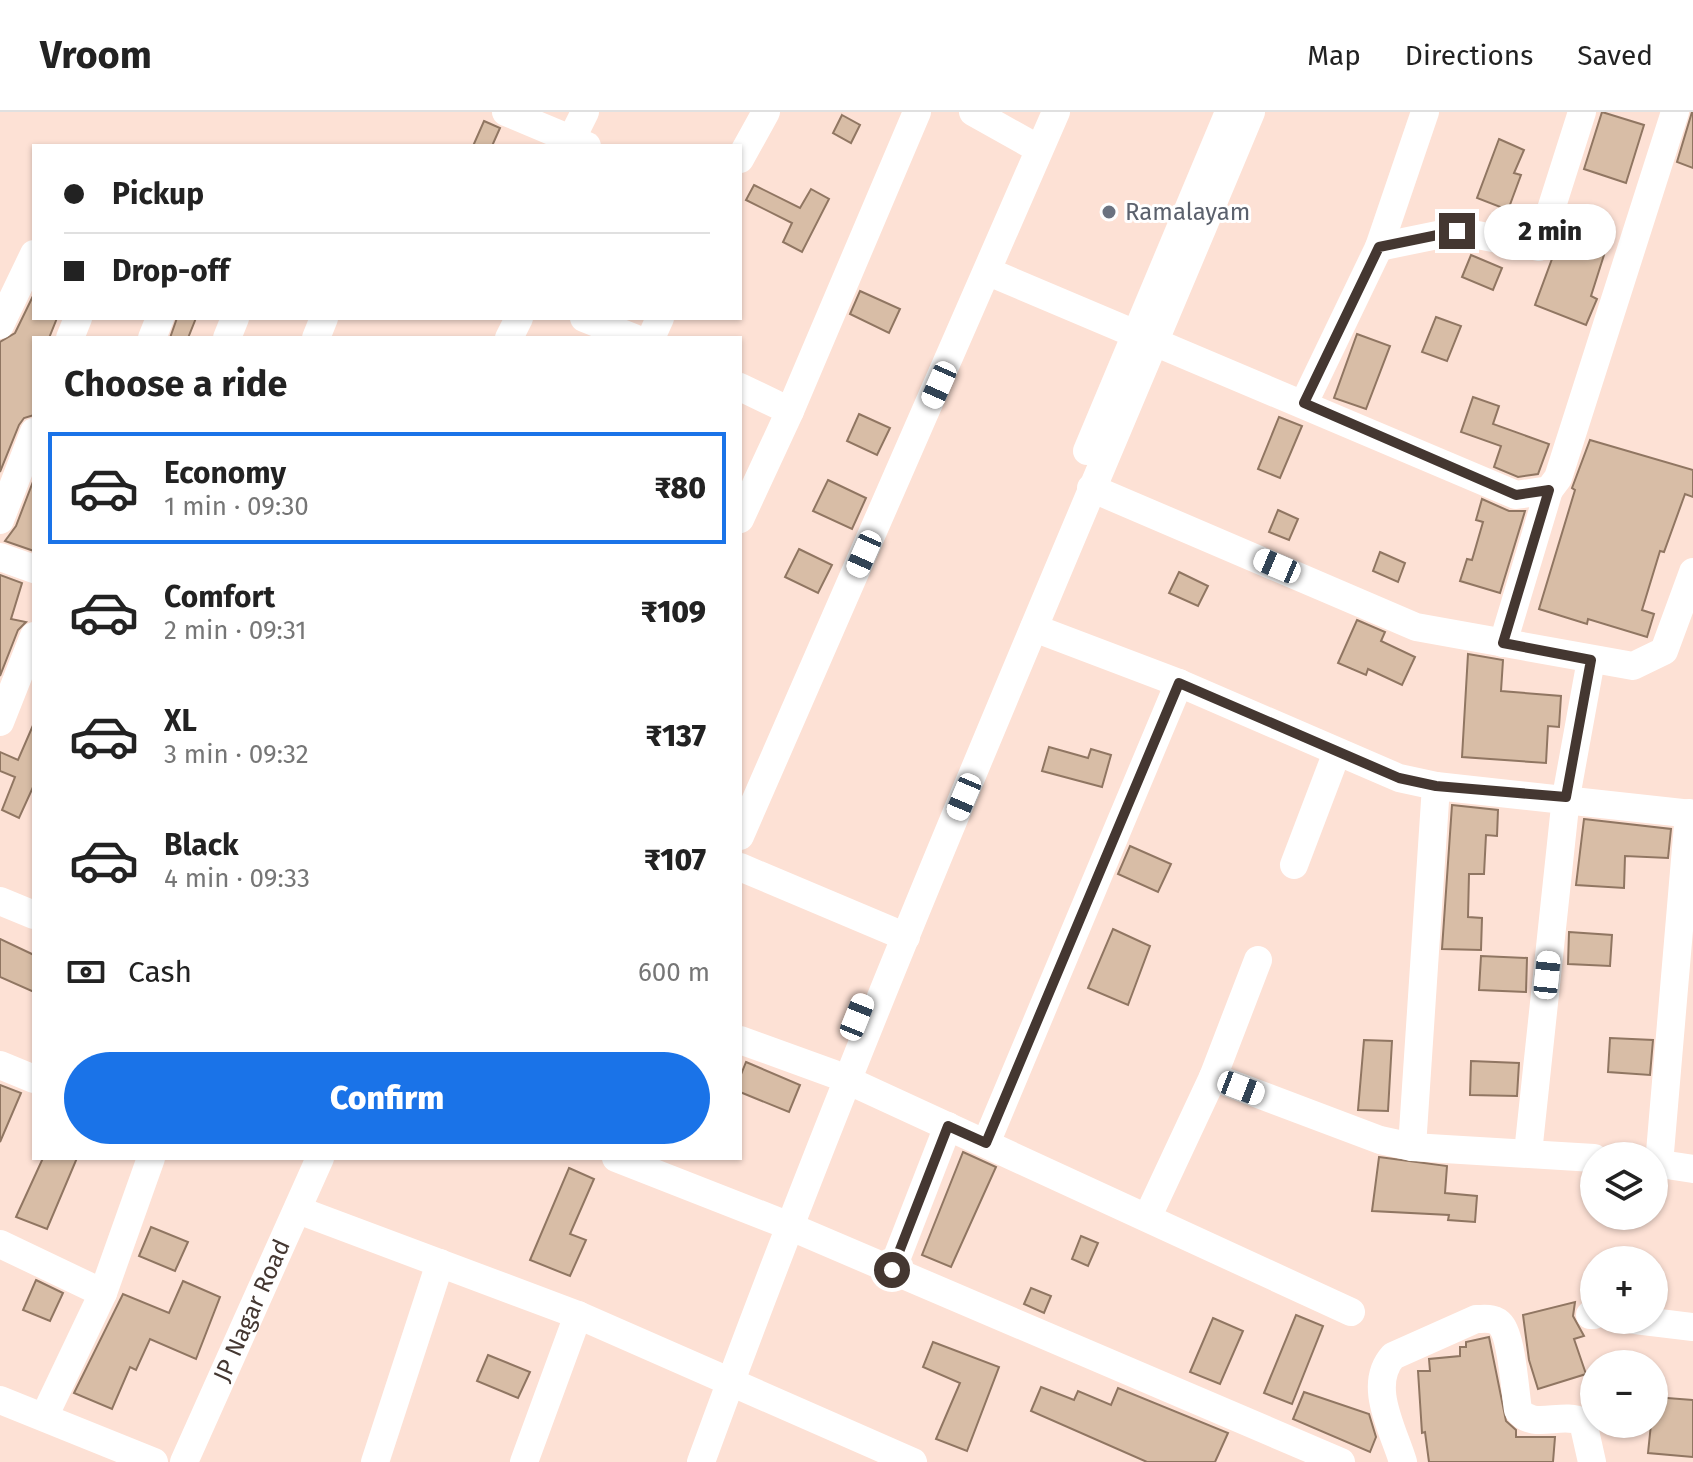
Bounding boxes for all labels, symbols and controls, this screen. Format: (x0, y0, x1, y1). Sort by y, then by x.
text: Vroom (40, 32, 152, 78)
text: Map (1307, 39, 1361, 72)
text: Directions (1405, 39, 1533, 72)
text: Saved (1577, 39, 1653, 72)
text: Pickup (112, 176, 204, 212)
place label: Ramalayam (1125, 198, 1250, 226)
marker: Ramalayam (1100, 203, 1118, 221)
callout: 2 min (1485, 203, 1617, 259)
route end (1439, 213, 1475, 249)
text: 2 min (1518, 216, 1582, 247)
text: Drop-off (112, 253, 229, 289)
car (918, 358, 960, 412)
text: Choose a ride (64, 362, 287, 406)
icon: car (68, 452, 140, 524)
text: Economy (164, 455, 286, 491)
text: ₹80 (654, 470, 706, 506)
text: 1 min · 09:30 (164, 491, 309, 522)
car (843, 527, 885, 581)
car (1250, 546, 1304, 586)
icon: car (68, 576, 140, 648)
text: Comfort (164, 579, 275, 615)
text: ₹109 (641, 594, 706, 630)
text: 2 min · 09:31 (164, 615, 307, 646)
icon: car (68, 700, 140, 772)
text: XL (164, 703, 197, 739)
text: ₹137 (646, 718, 706, 754)
text: 3 min · 09:32 (164, 739, 309, 770)
car (944, 770, 984, 824)
icon: car (68, 824, 140, 896)
text: Black (164, 827, 239, 863)
text: ₹107 (644, 842, 706, 878)
text: 4 min · 09:33 (164, 863, 310, 894)
icon: cash (64, 950, 108, 994)
car (1533, 950, 1561, 1000)
text: Cash (128, 954, 192, 990)
text: 600 m (638, 957, 710, 988)
car (837, 990, 877, 1044)
button: Confirm (64, 1052, 710, 1144)
car (1214, 1068, 1268, 1108)
map controls (1580, 1142, 1668, 1438)
button: layers (1580, 1142, 1668, 1230)
street label: JP Nagar Road (208, 1235, 296, 1386)
button: + (1580, 1246, 1668, 1334)
route start (874, 1252, 910, 1288)
button: − (1580, 1350, 1668, 1438)

